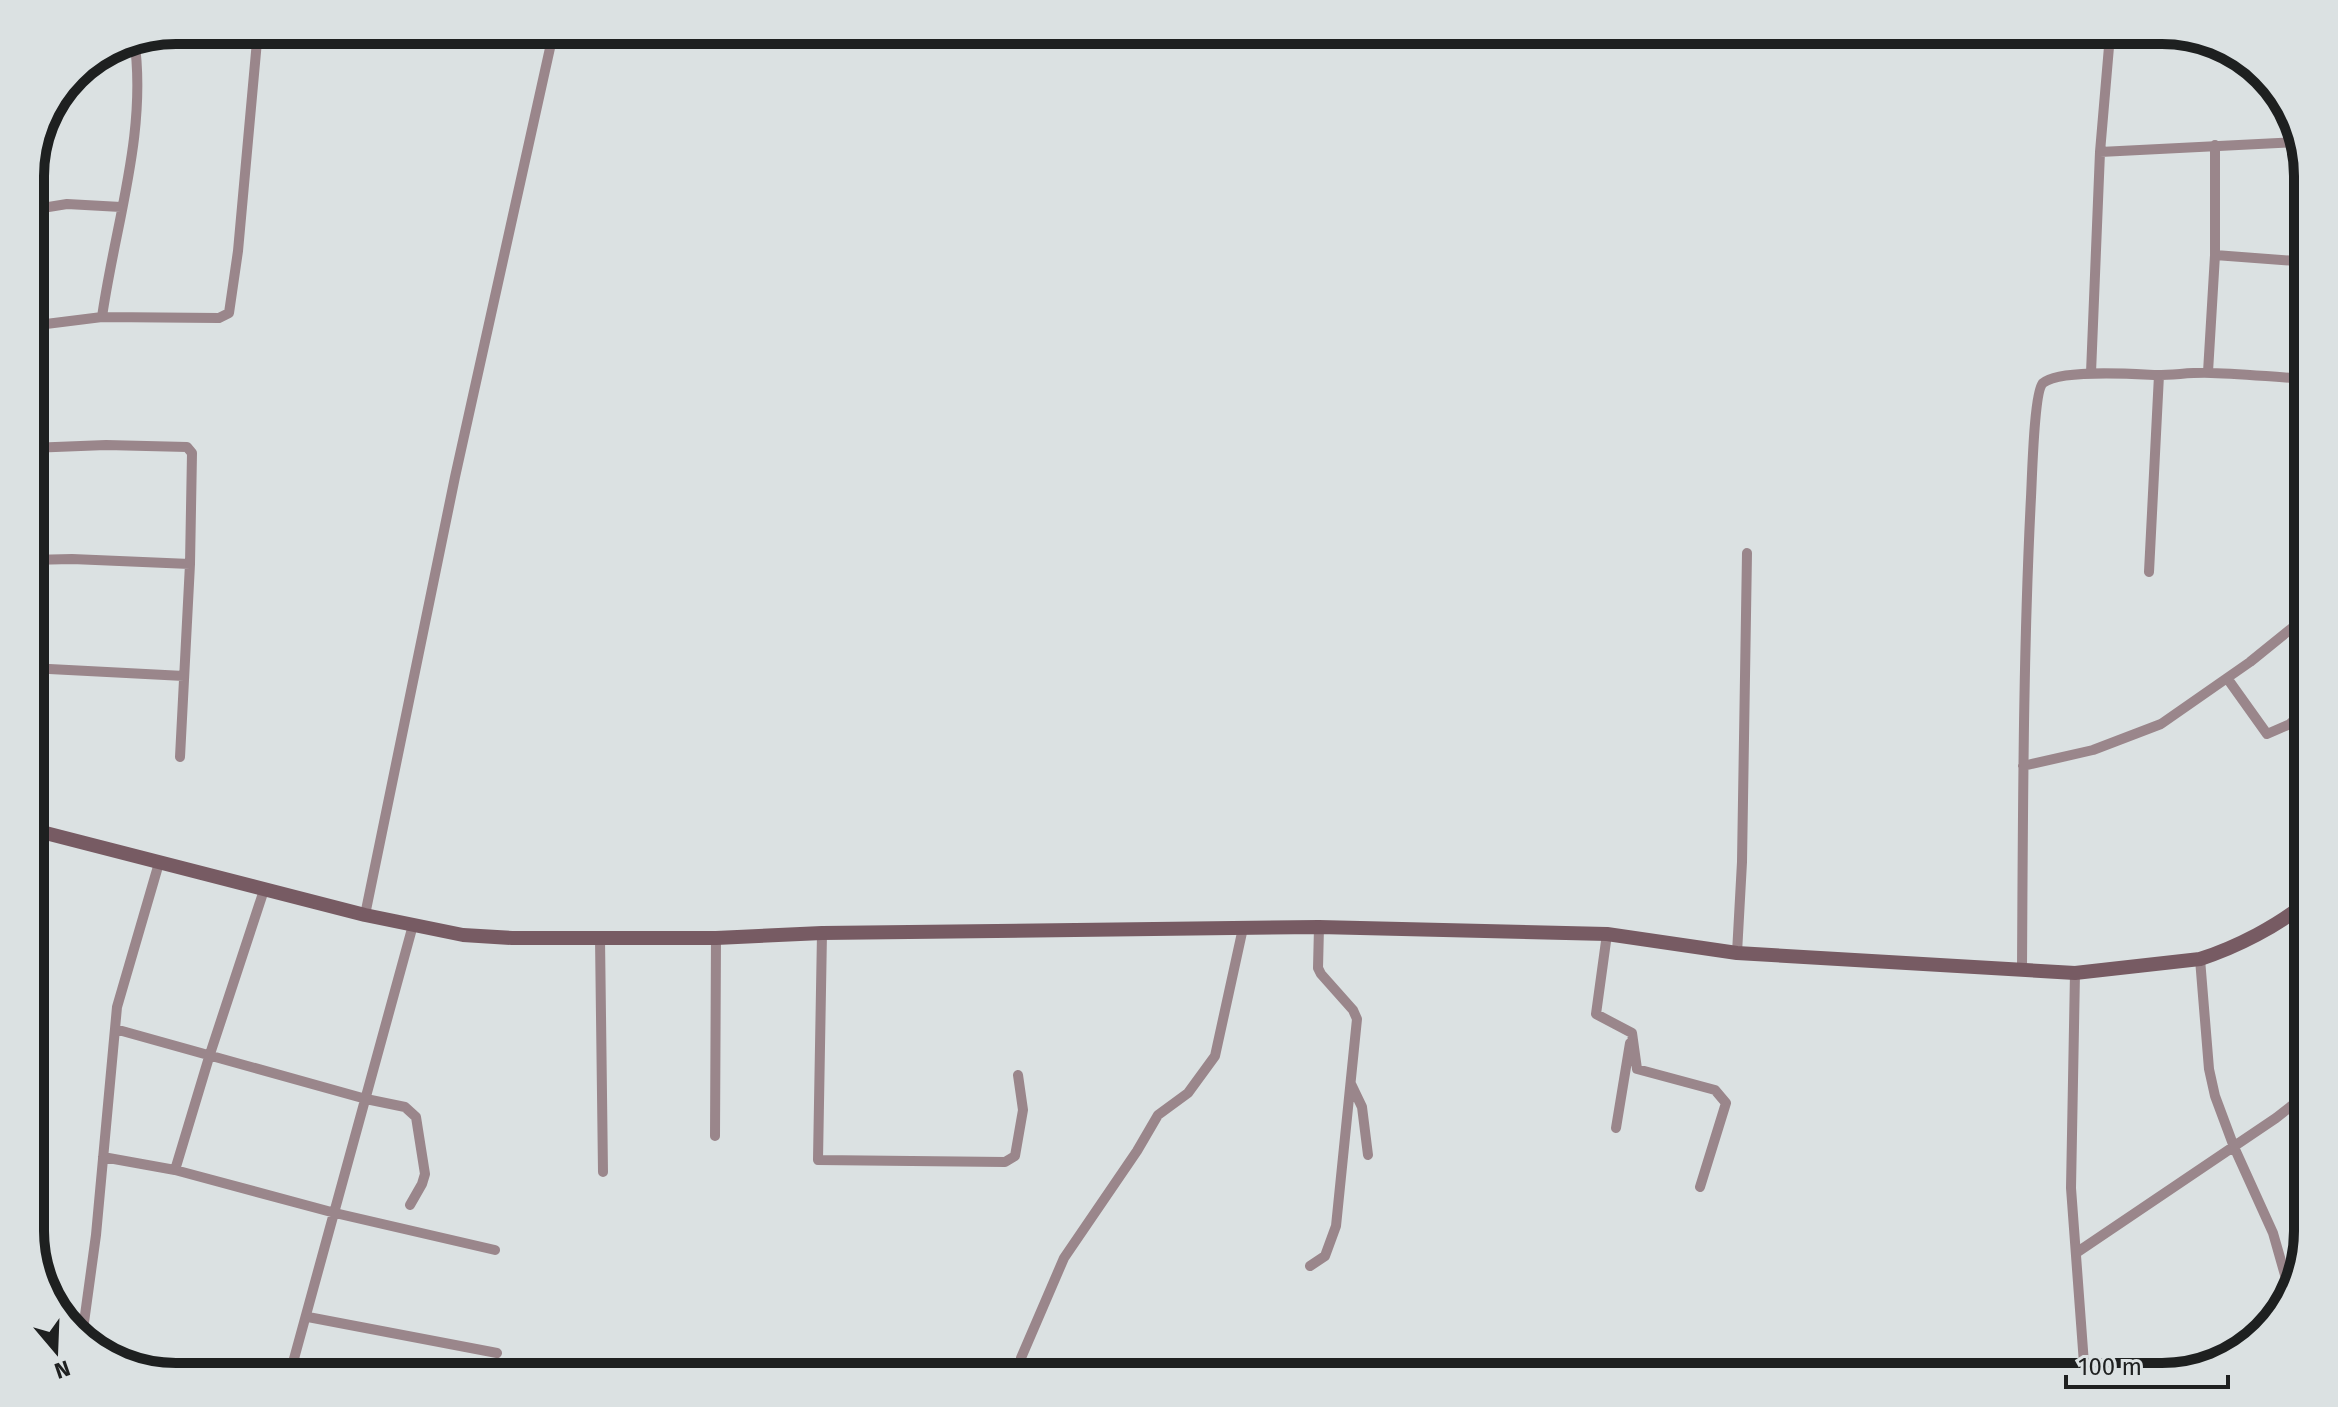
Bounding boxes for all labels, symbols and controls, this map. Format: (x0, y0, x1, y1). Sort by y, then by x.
north arrow (16, 1311, 96, 1391)
scale bar (2066, 1339, 2228, 1389)
text: 100 m (2078, 1353, 2142, 1381)
text: N (51, 1354, 74, 1385)

